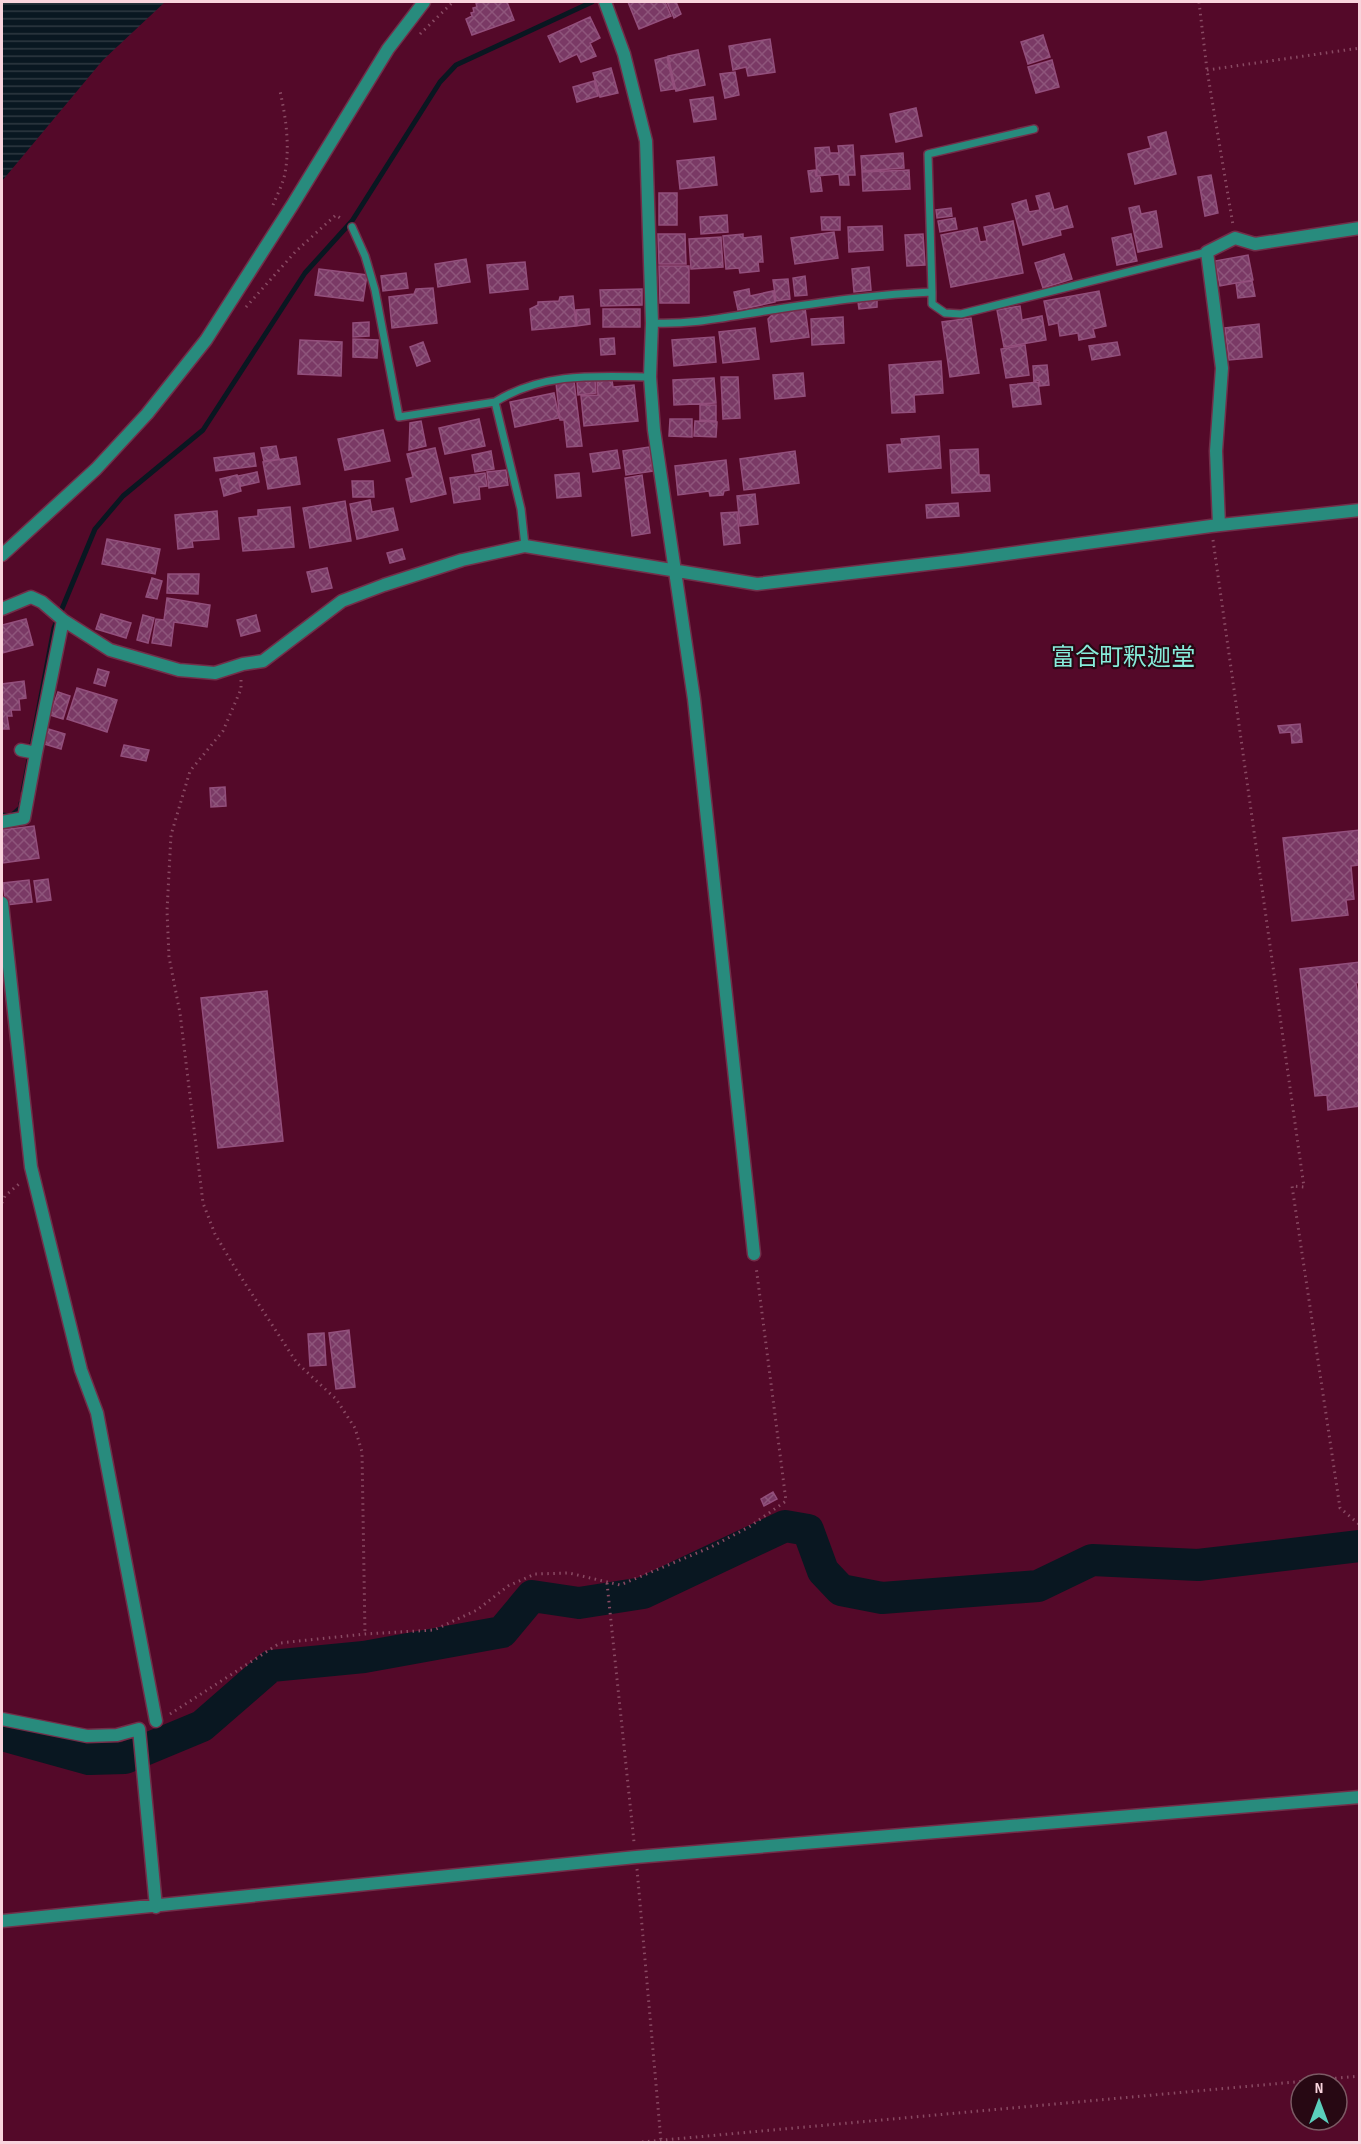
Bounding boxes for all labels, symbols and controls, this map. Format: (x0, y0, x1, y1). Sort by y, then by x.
district label: 富合町釈迦堂 (1051, 643, 1195, 672)
north arrow (1289, 2072, 1349, 2132)
text: N (1315, 2079, 1323, 2098)

